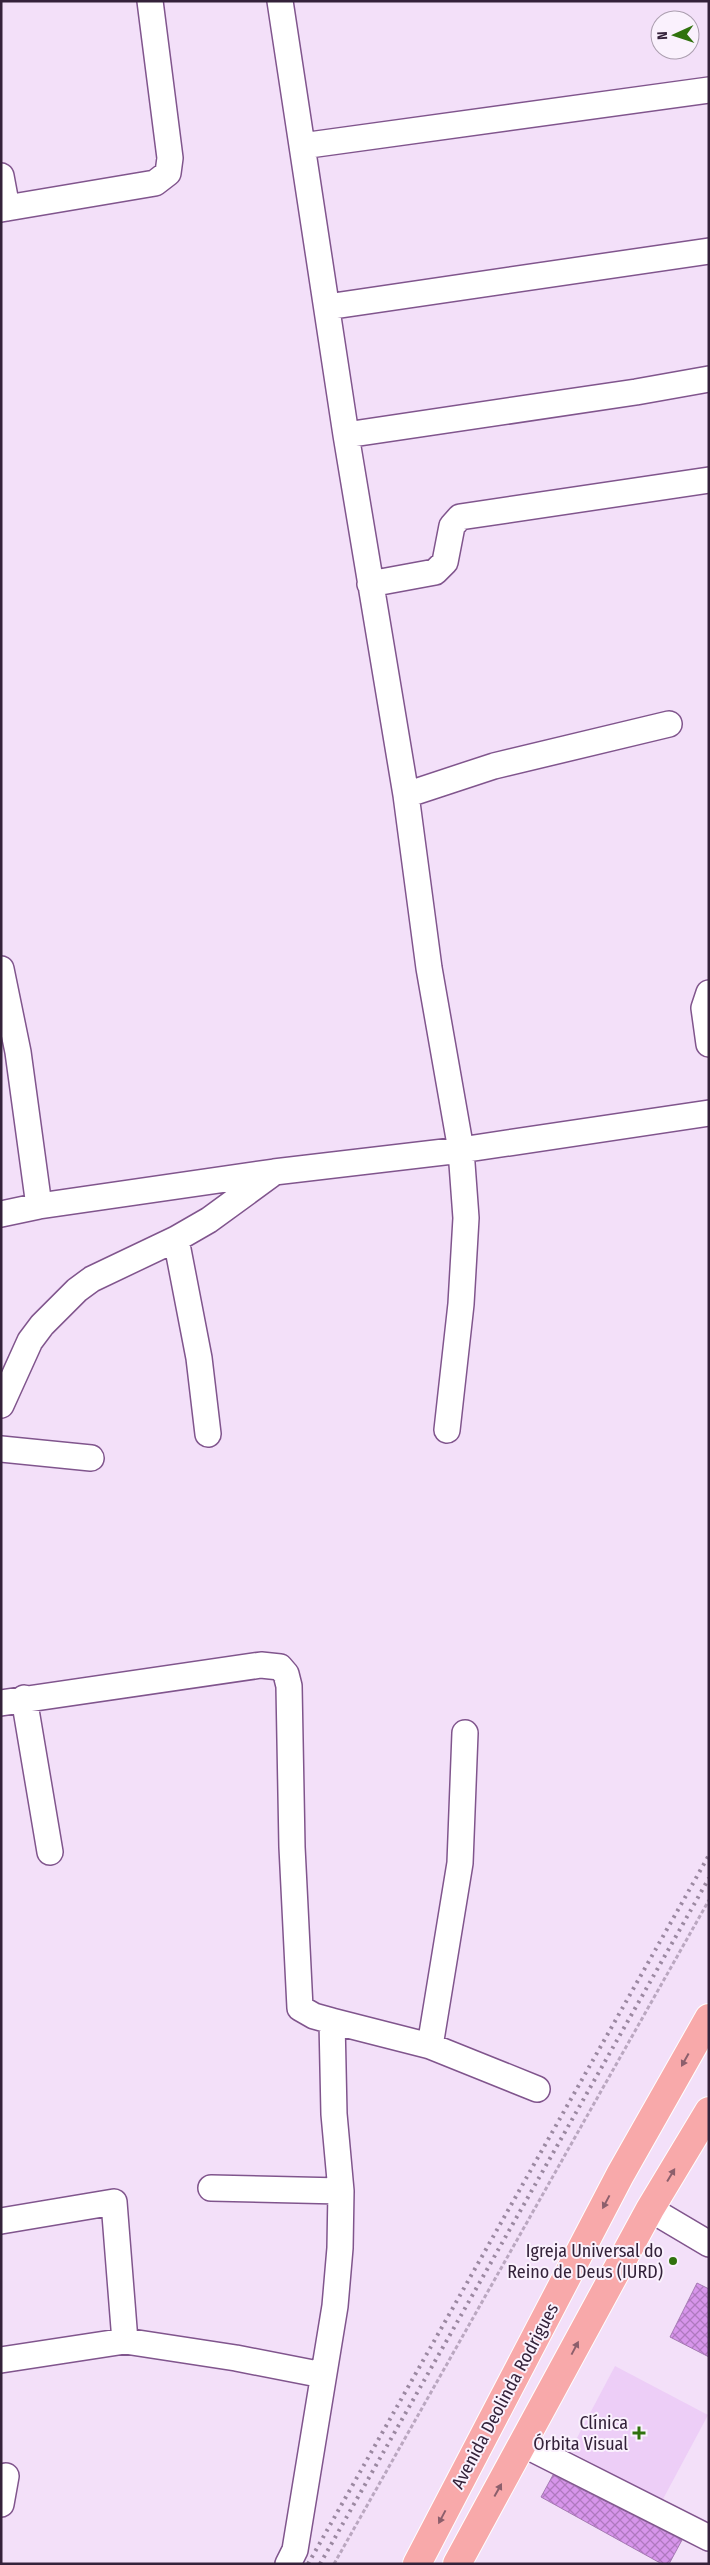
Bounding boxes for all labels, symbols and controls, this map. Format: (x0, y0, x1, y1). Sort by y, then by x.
north arrow (650, 10, 700, 60)
text: N (654, 31, 671, 40)
one-way arrow (681, 2053, 689, 2067)
one-way arrow (666, 2168, 675, 2181)
one-way arrow (602, 2195, 610, 2209)
place label: Igreja Universal do Reino de Deus (IURD) (507, 2240, 663, 2283)
marker: Igreja Universal do Reino de Deus (IURD) (667, 2255, 679, 2267)
street label: Avenida Deolinda Rodrigues (447, 2299, 563, 2493)
one-way arrow (571, 2341, 580, 2354)
place label: Clínica Órbita Visual (533, 2412, 628, 2455)
marker: Clínica Órbita Visual (632, 2426, 646, 2440)
one-way arrow (494, 2483, 502, 2498)
one-way arrow (438, 2510, 446, 2524)

